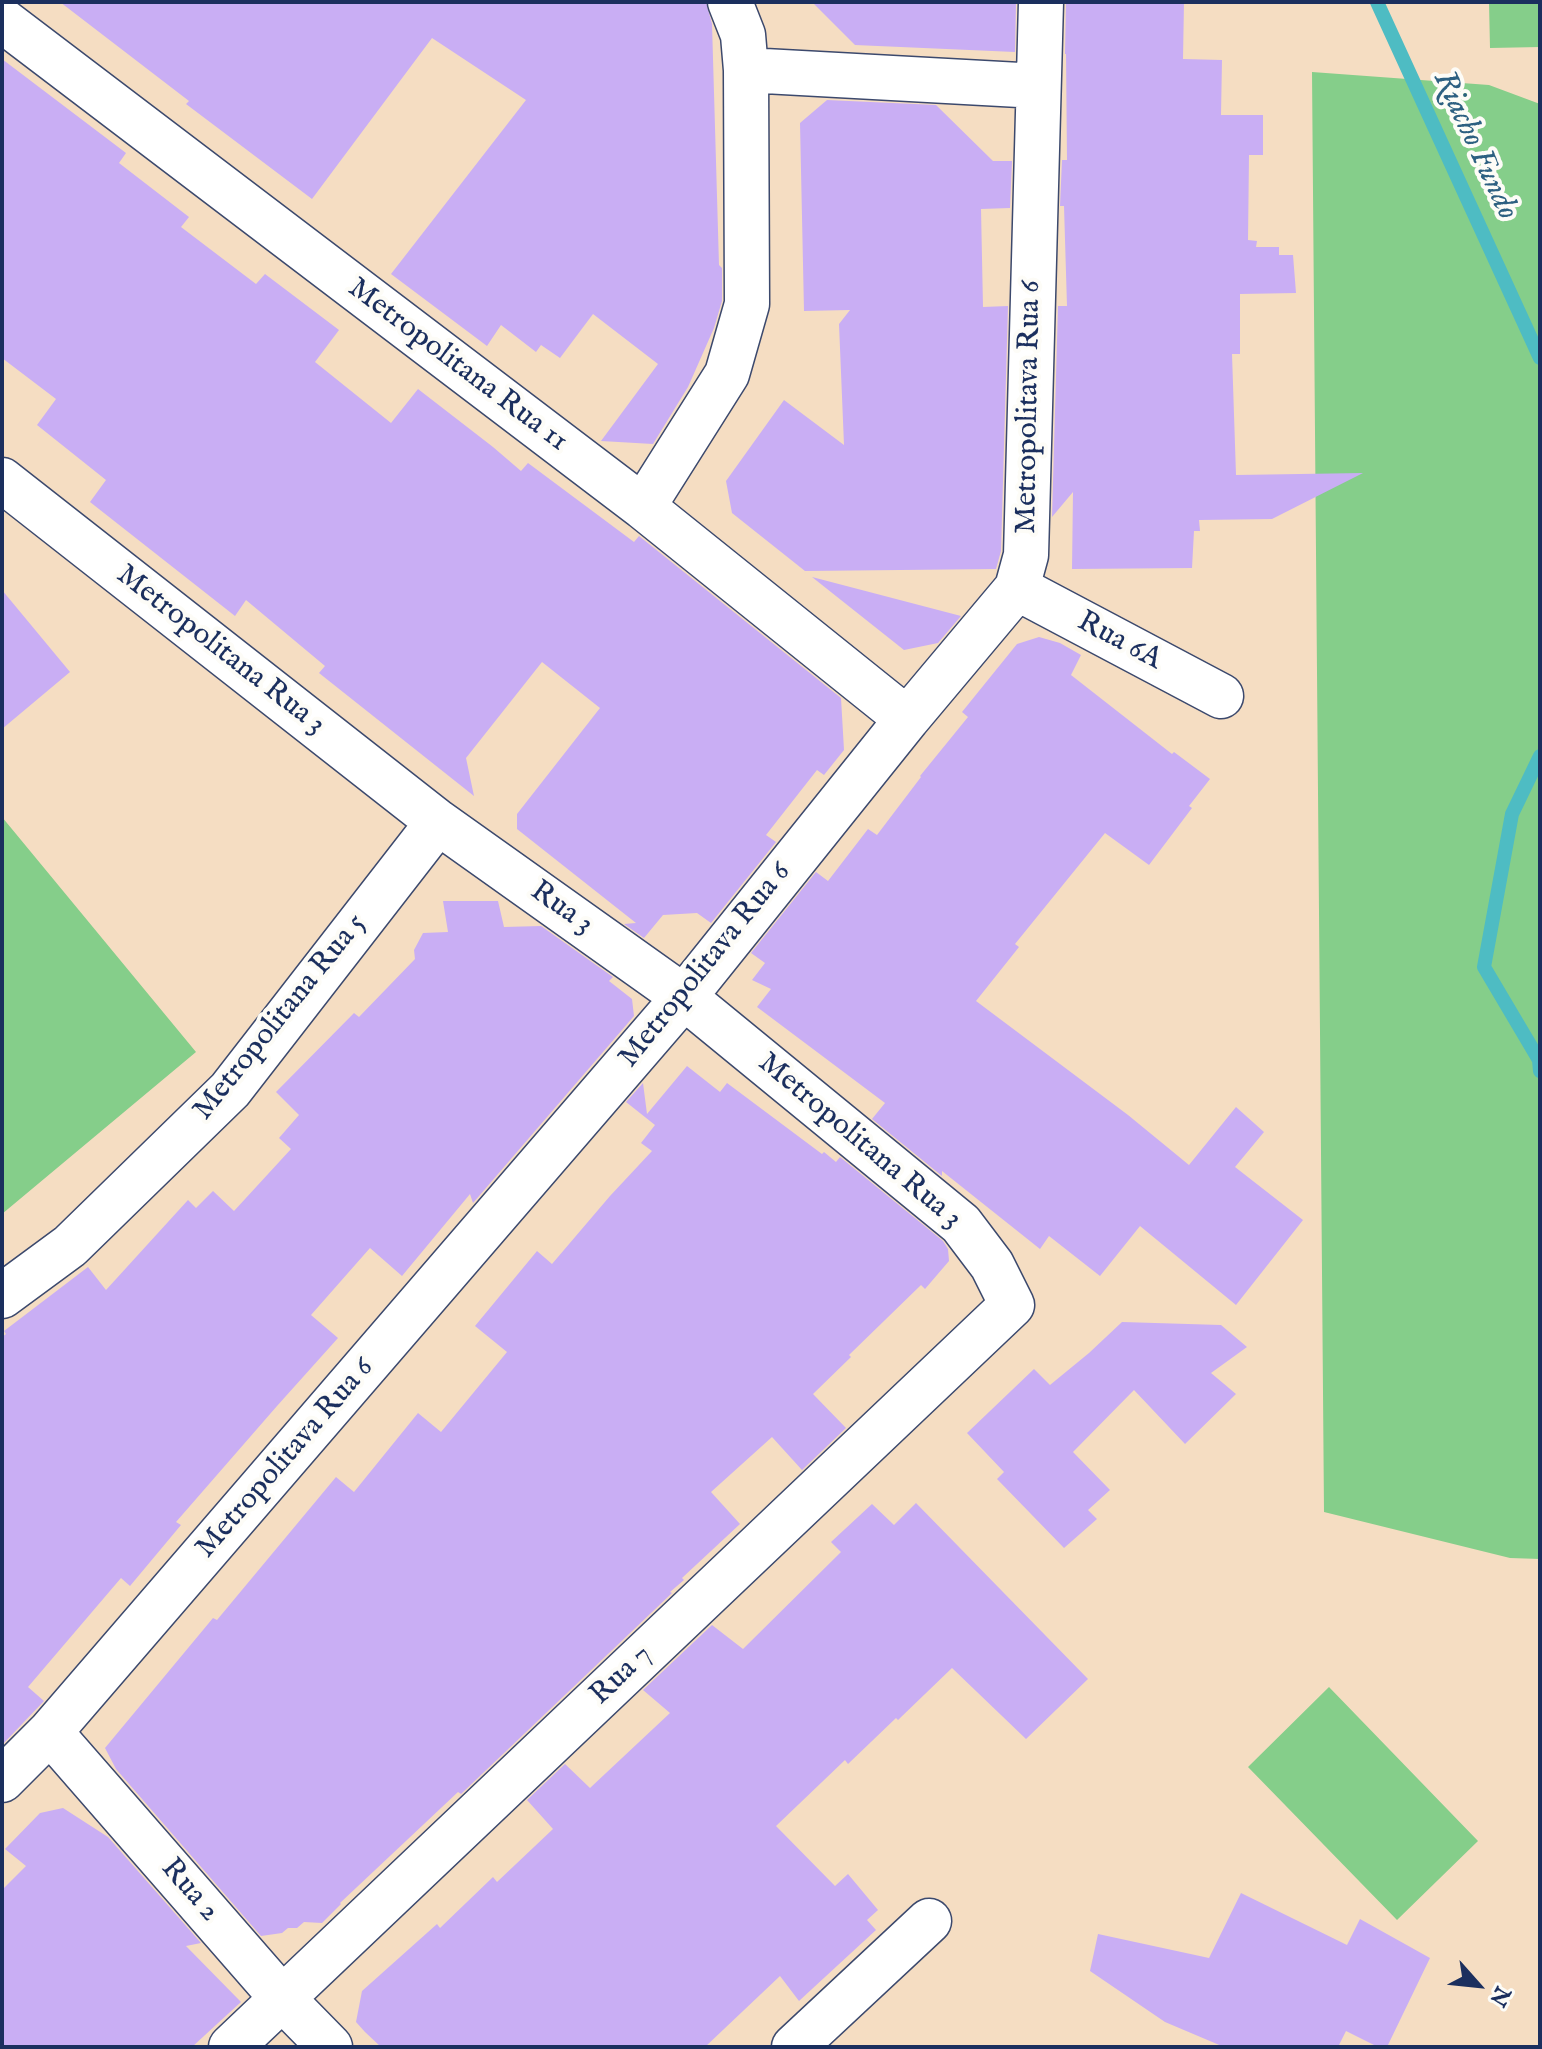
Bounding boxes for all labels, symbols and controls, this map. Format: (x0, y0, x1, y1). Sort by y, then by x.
water label: Riacho Fundo (1423, 65, 1525, 227)
street label: Metropolitana Rua 11 (340, 271, 574, 461)
street label: Metropolitava Rua 6 (1010, 280, 1050, 534)
street label: Metropolitana Rua 3 (108, 558, 332, 744)
street label: Rua 6A (1071, 605, 1167, 679)
street label: Metropolitava Rua 6 (612, 856, 800, 1076)
street label: Rua 3 (522, 874, 600, 944)
street label: Metropolitana Rua 5 (187, 908, 375, 1128)
street label: Metropolitana Rua 3 (750, 1046, 968, 1238)
street label: Metropolitava Rua 6 (189, 1351, 383, 1567)
street label: Rua 7 (584, 1638, 660, 1714)
street label: Rua 2 (152, 1852, 226, 1930)
north arrow (1438, 1945, 1518, 2025)
text: N (1483, 1981, 1516, 2011)

